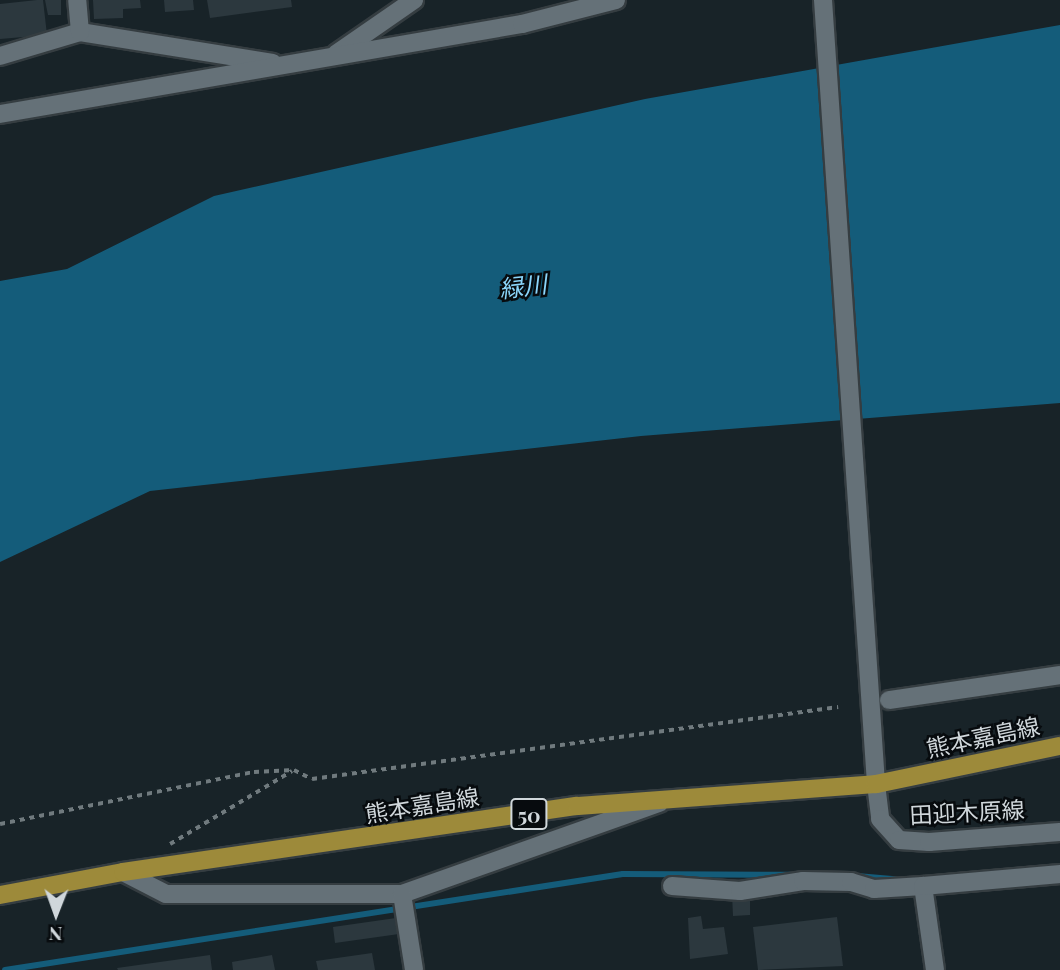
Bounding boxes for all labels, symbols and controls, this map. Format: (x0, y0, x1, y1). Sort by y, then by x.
water label: 緑川 (497, 269, 549, 303)
street label: 熊本嘉島線 (924, 712, 1042, 762)
street label: 熊本嘉島線 (363, 782, 481, 828)
street label: 田迎木原線 (909, 795, 1025, 829)
road number: 50 (510, 796, 548, 832)
north arrow (21, 879, 91, 949)
text: N (49, 922, 63, 948)

